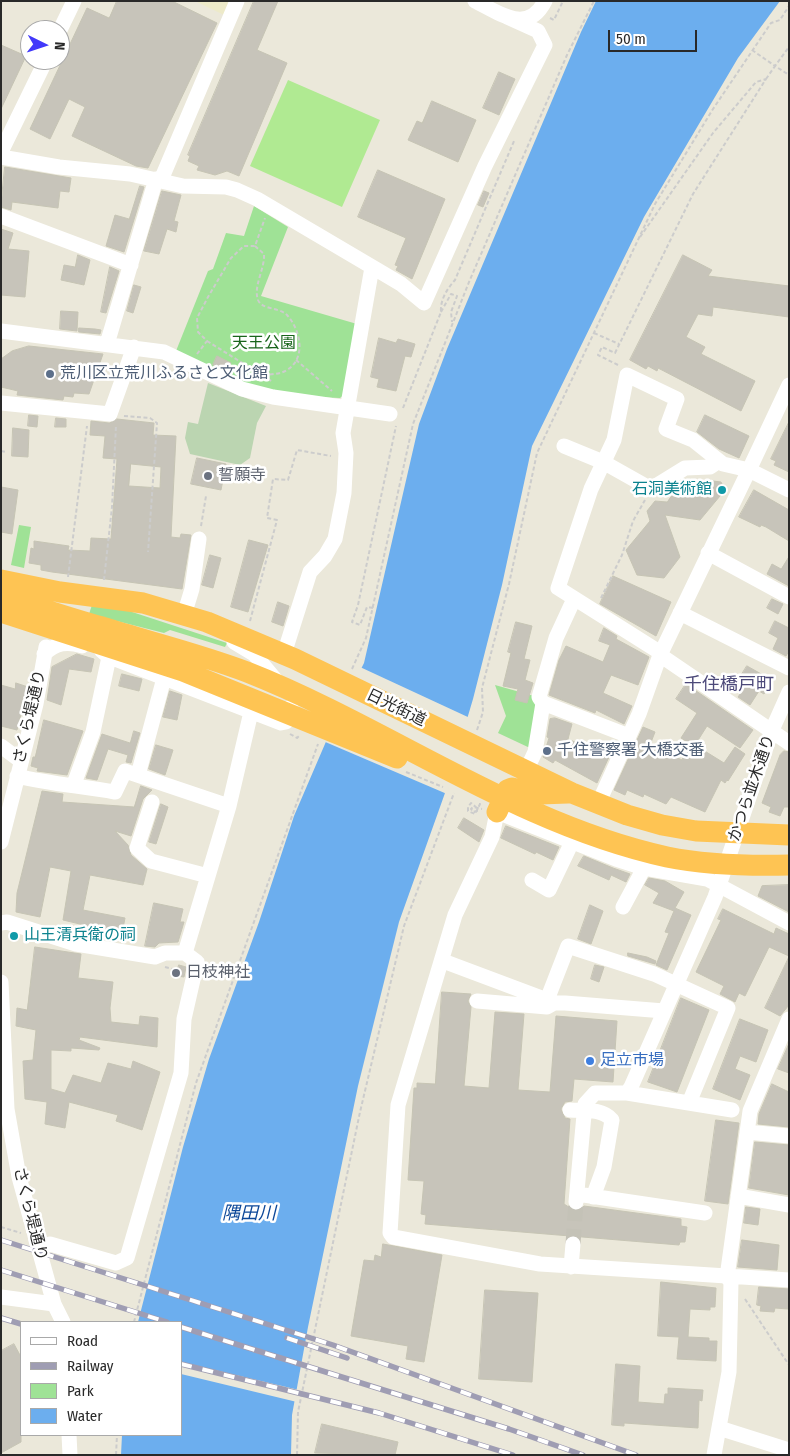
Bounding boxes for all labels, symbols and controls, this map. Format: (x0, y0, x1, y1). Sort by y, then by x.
north arrow (20, 20, 70, 70)
scale bar (610, 20, 699, 52)
text: 50 m (616, 30, 646, 48)
text: N (51, 41, 68, 51)
park label: 天王公園 (232, 334, 296, 354)
place label: 荒川区立荒川ふるさと文化館 (60, 364, 268, 384)
marker: 荒川区立荒川ふるさと文化館 (44, 368, 56, 380)
place label: 誓願寺 (218, 466, 266, 486)
marker: 誓願寺 (202, 470, 214, 482)
place label: 石洞美術館 (632, 480, 712, 500)
marker: 石洞美術館 (716, 484, 728, 496)
street label: さくら堤通り (10, 668, 50, 766)
district label: 千住橋戸町 (684, 674, 774, 696)
street label: 日光街道 (363, 685, 429, 731)
street label: かつら並木通り (725, 732, 779, 844)
place label: 千住警察署 大橋交番 (557, 741, 705, 761)
marker: 千住警察署 大橋交番 (541, 745, 553, 757)
place label: 山王清兵衛の祠 (24, 926, 136, 946)
marker: 山王清兵衛の祠 (8, 930, 20, 942)
place label: 日枝神社 (186, 963, 250, 983)
marker: 日枝神社 (170, 967, 182, 979)
place label: 足立市場 (600, 1051, 664, 1071)
marker: 足立市場 (584, 1055, 596, 1067)
street label: さくら堤通り (9, 1165, 51, 1263)
water label: 隅田川 (222, 1203, 276, 1225)
legend (20, 1321, 182, 1436)
text: Road (67, 1332, 98, 1350)
text: Railway (67, 1357, 114, 1375)
text: Park (67, 1382, 94, 1400)
text: Water (67, 1407, 102, 1425)

